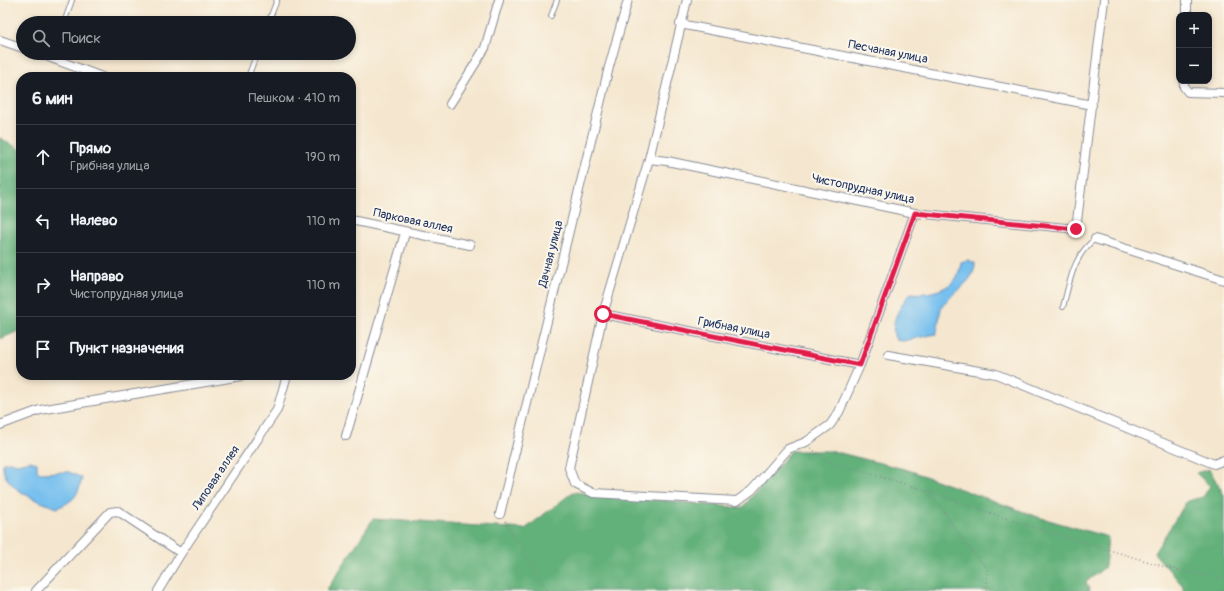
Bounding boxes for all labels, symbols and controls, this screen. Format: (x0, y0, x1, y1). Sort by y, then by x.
map controls (1176, 12, 1212, 84)
button: + (1176, 12, 1212, 48)
search box (16, 16, 356, 60)
icon: search (30, 27, 52, 49)
text: Поиск (62, 29, 101, 48)
street label: Песчаная улица (847, 37, 929, 67)
button: − (1176, 48, 1212, 84)
text: 6 мин (32, 88, 73, 109)
text: Пешком · 410 m (249, 90, 340, 106)
text: Прямо (70, 139, 111, 158)
icon: ahead (32, 146, 54, 168)
text: 190 m (305, 149, 340, 165)
text: Грибная улица (70, 158, 149, 174)
street label: Чистопрудная улица (810, 171, 916, 207)
street label: Парковая аллея (372, 205, 454, 237)
icon: left (32, 210, 54, 232)
text: Налево (70, 211, 117, 230)
text: 110 m (307, 213, 340, 229)
street label: Дачная улица (535, 219, 567, 290)
route end (1067, 220, 1085, 238)
text: Направо (70, 267, 124, 286)
icon: right (32, 274, 54, 296)
text: 110 m (307, 277, 340, 293)
text: Чистопрудная улица (70, 286, 183, 302)
route start (594, 305, 612, 323)
street label: Грибная улица (697, 314, 772, 342)
icon: arrive (32, 338, 54, 360)
text: Пункт назначения (70, 339, 184, 358)
street label: Липовая аллея (188, 443, 243, 514)

